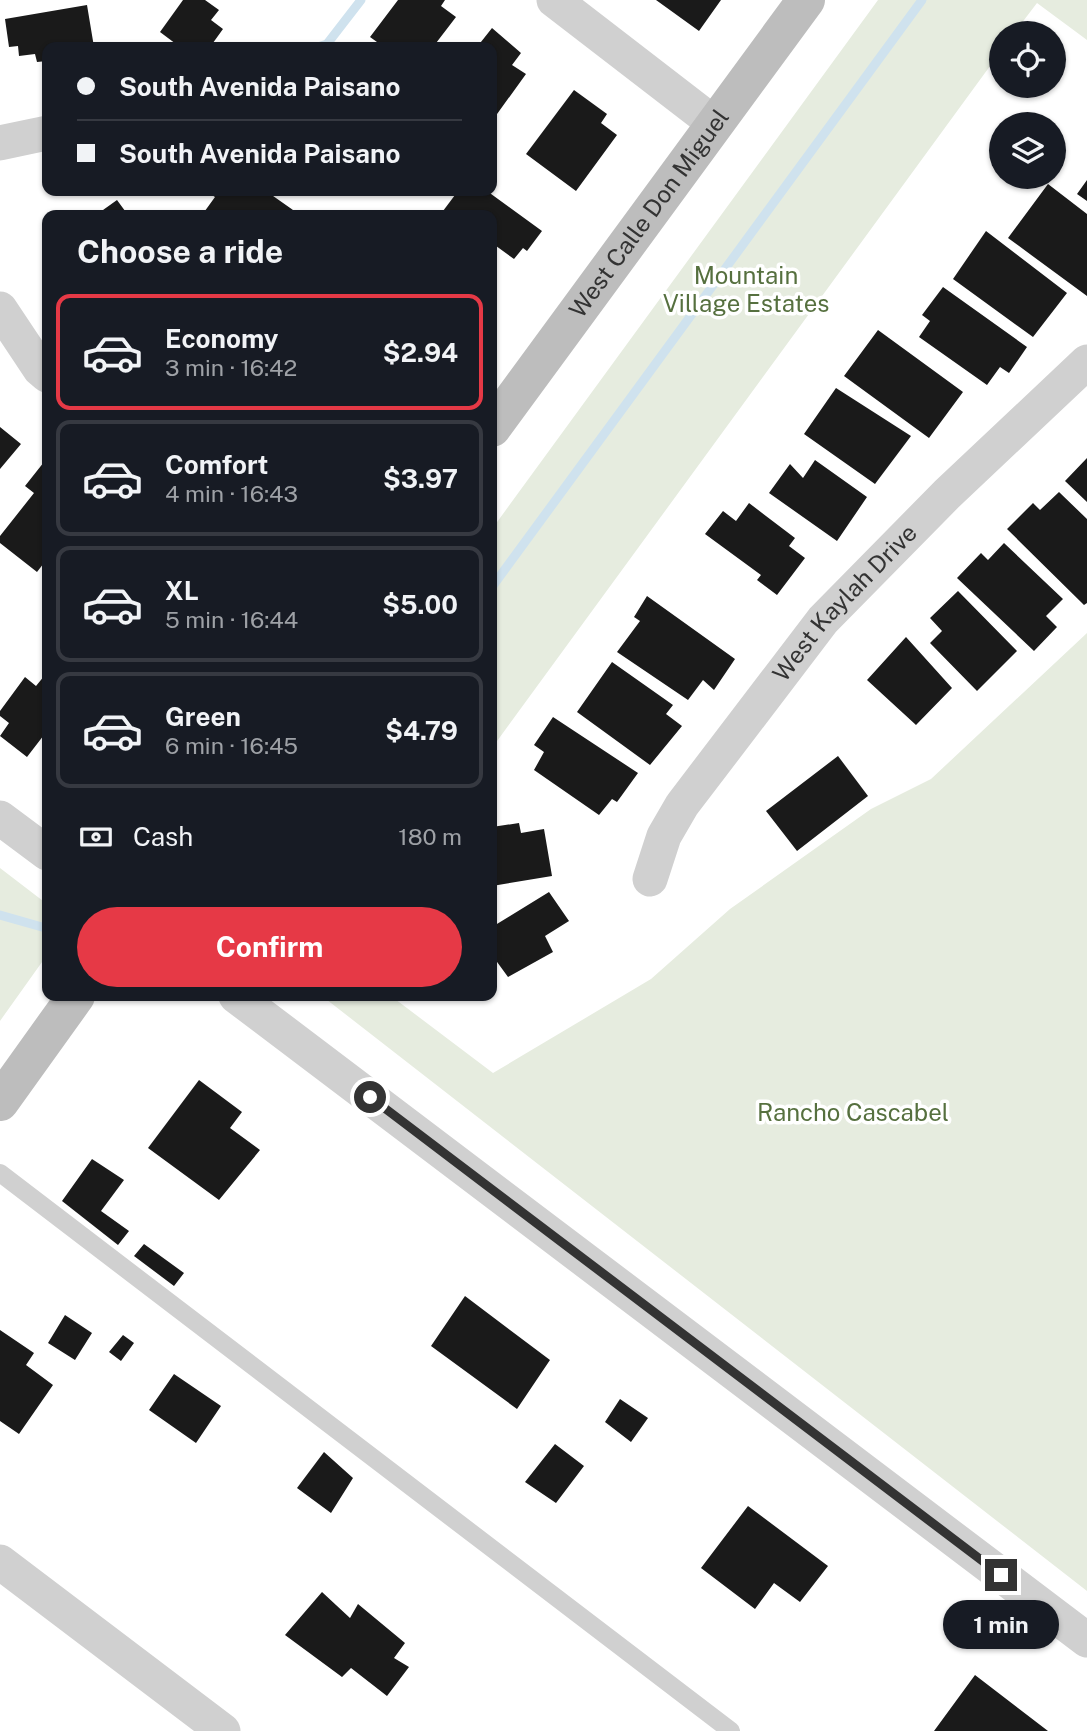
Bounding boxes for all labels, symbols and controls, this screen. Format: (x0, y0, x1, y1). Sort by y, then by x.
map controls (989, 21, 1066, 189)
button: locate (989, 21, 1066, 98)
text: South Avenida Paisano (119, 71, 400, 102)
street label: West Calle Don Miguel (563, 103, 734, 323)
button: layers (989, 112, 1066, 189)
text: South Avenida Paisano (119, 138, 400, 169)
text: Choose a ride (77, 233, 283, 270)
park label: Mountain Village Estates (663, 261, 829, 317)
icon: car (81, 321, 144, 384)
text: Economy (165, 323, 278, 354)
text: $2.94 (383, 337, 458, 368)
text: 3 min · 16:42 (165, 354, 297, 381)
icon: car (81, 447, 144, 510)
text: Comfort (165, 449, 268, 480)
text: $3.97 (383, 463, 458, 494)
text: 4 min · 16:43 (165, 480, 298, 507)
street label: West Kaylah Drive (766, 518, 922, 686)
icon: car (81, 573, 144, 636)
text: XL (165, 575, 199, 606)
text: $5.00 (382, 589, 458, 620)
text: 5 min · 16:44 (165, 606, 298, 633)
icon: car (81, 699, 144, 762)
text: Green (165, 701, 241, 732)
text: $4.79 (385, 715, 458, 746)
text: 6 min · 16:45 (165, 732, 298, 759)
icon: cash (77, 818, 115, 856)
text: Cash (133, 821, 193, 852)
text: 180 m (398, 823, 462, 850)
button: Confirm (77, 907, 462, 987)
route start (354, 1081, 386, 1113)
park label: Rancho Cascabel (757, 1098, 949, 1126)
route end (985, 1559, 1017, 1591)
callout: 1 min (943, 1600, 1059, 1648)
text: 1 min (973, 1611, 1029, 1638)

